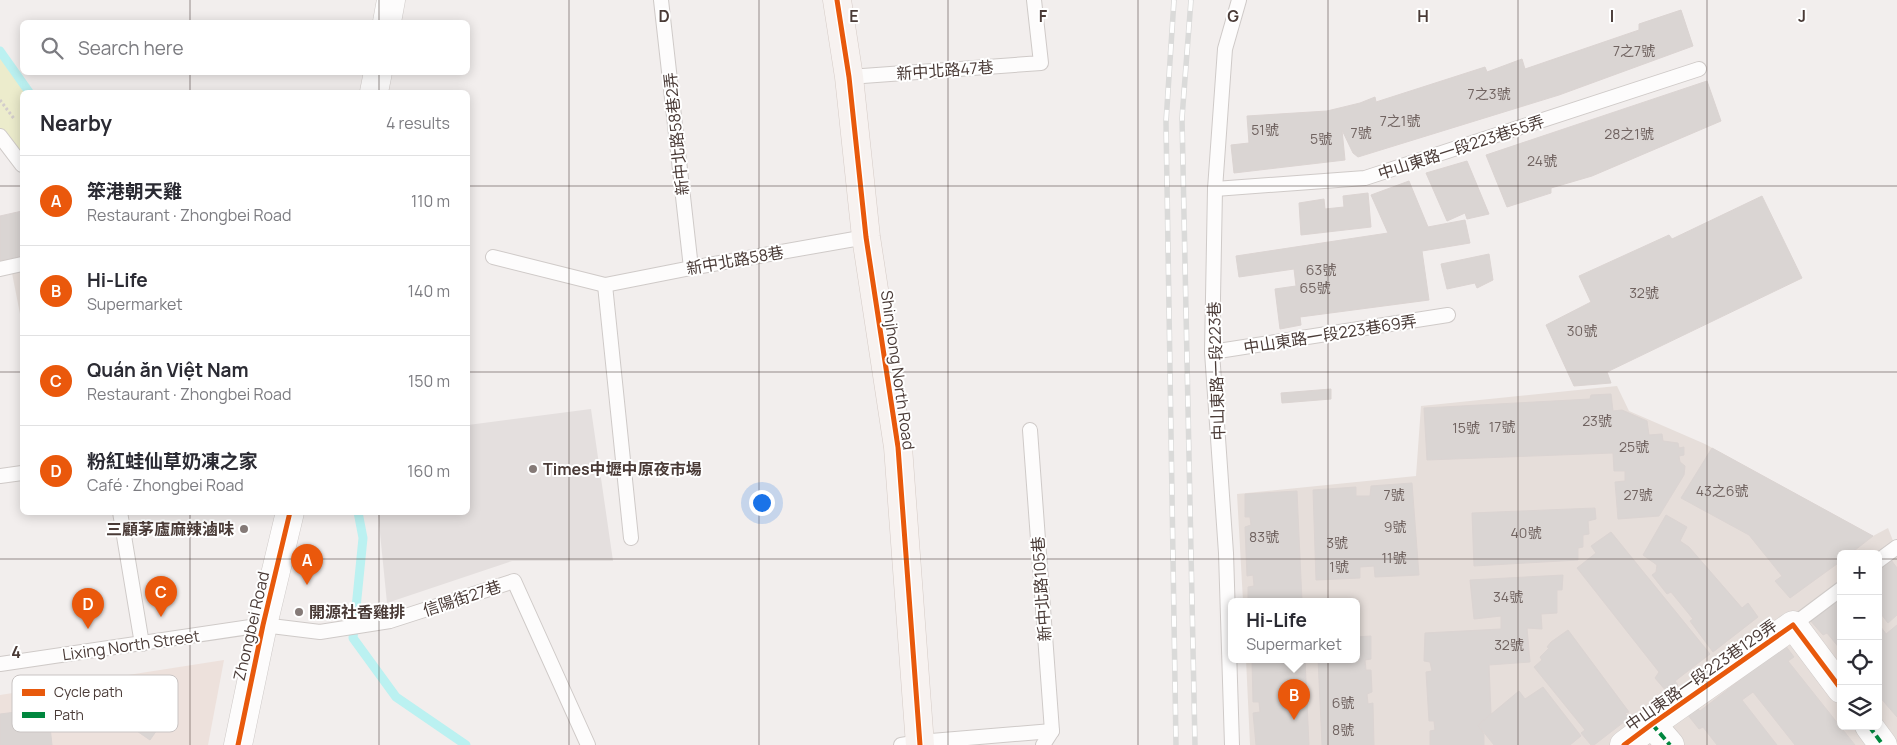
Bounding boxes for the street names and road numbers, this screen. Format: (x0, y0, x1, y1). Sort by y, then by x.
street label: 新中北路47巷 (896, 56, 994, 84)
street label: 新中北路58巷2弄 (659, 71, 693, 197)
street label: 中山東路一段223巷55弄 (1375, 110, 1547, 184)
street label: 新中北路58巷 (685, 241, 785, 279)
street label: Shinjhong North Road (876, 289, 920, 451)
street label: 中山東路一段223巷 (1203, 301, 1229, 441)
street label: 中山東路一段223巷69弄 (1242, 309, 1418, 359)
street label: 新中北路105巷 (1026, 536, 1056, 642)
street label: Zhongbei Road (228, 569, 274, 683)
street label: 信陽街27巷 (420, 575, 504, 621)
street label: 中山東路一段223巷129弄 (1621, 614, 1781, 736)
street label: Lixing North Street (61, 624, 201, 666)

